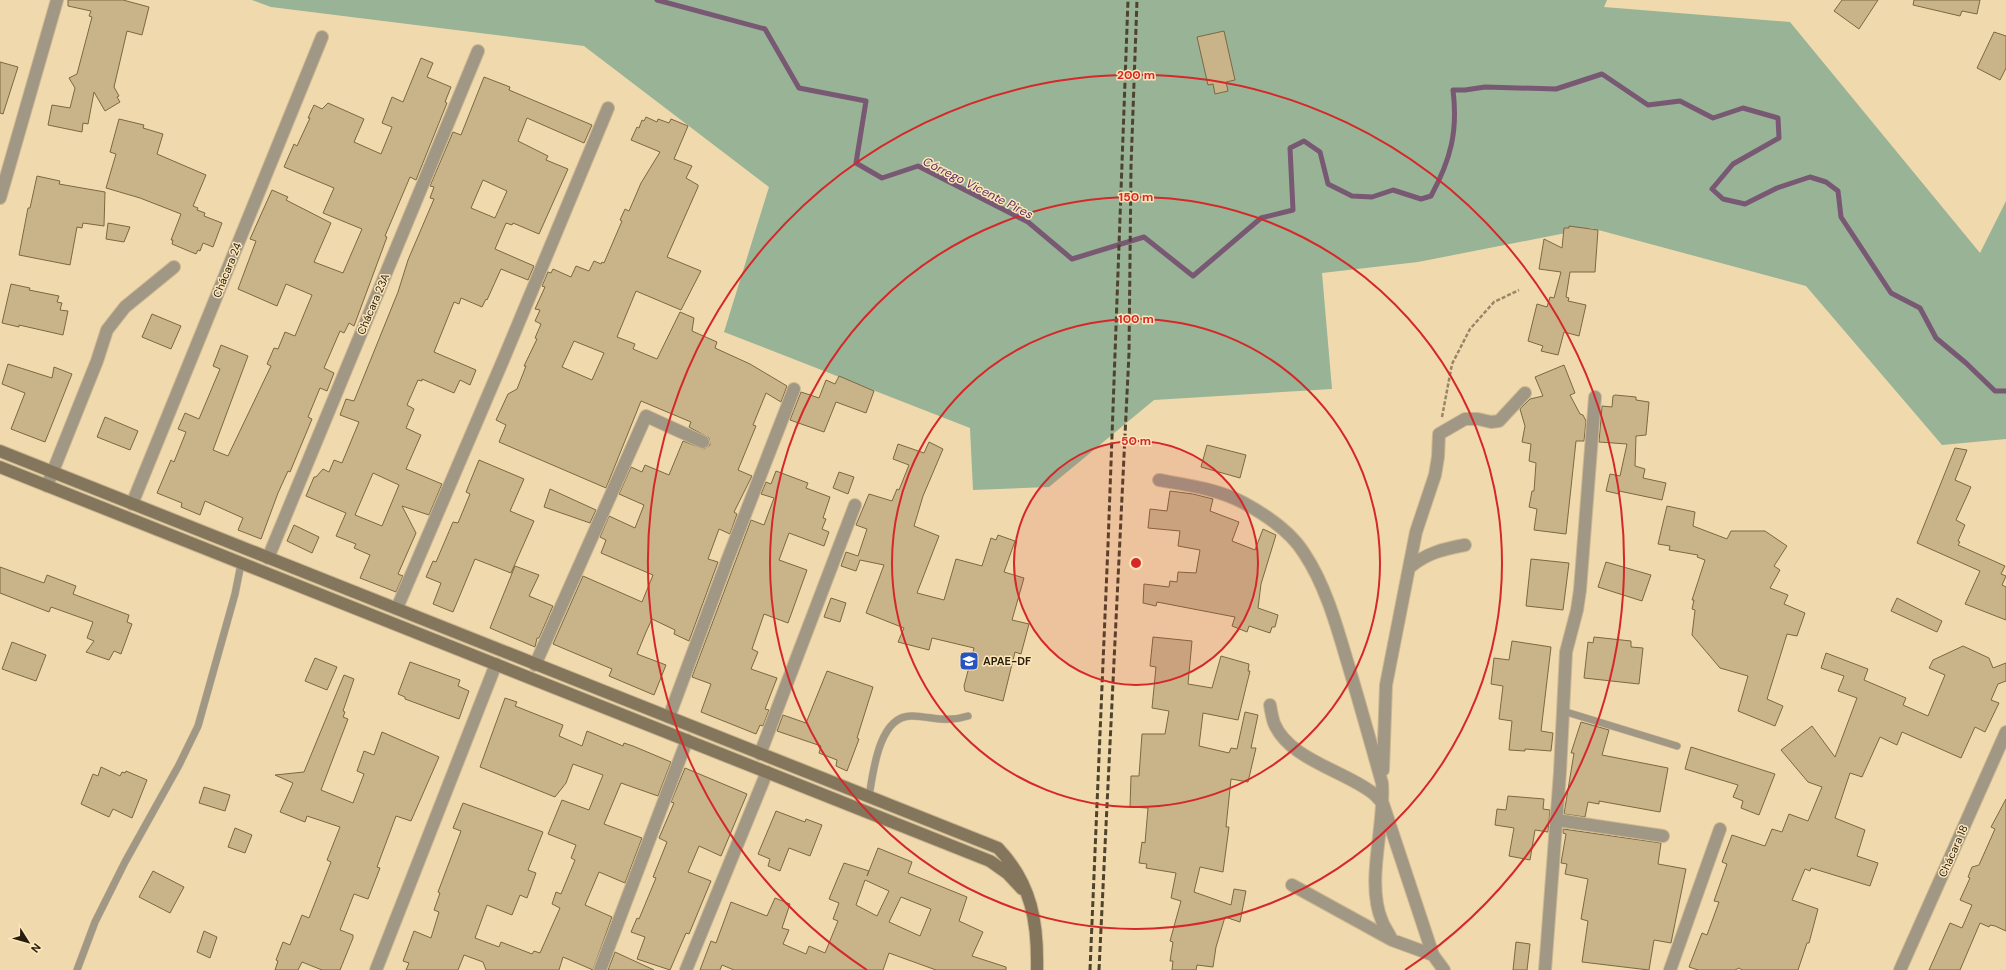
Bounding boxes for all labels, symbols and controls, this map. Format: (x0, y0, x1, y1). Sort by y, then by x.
text: 200 m (1117, 67, 1155, 83)
water label: Córrego Vicente Pires (920, 153, 1036, 223)
text: 150 m (1119, 189, 1153, 205)
street label: Chácara 24 (210, 240, 245, 300)
street label: Chácara 23A (354, 271, 392, 337)
text: 100 m (1118, 311, 1154, 327)
text: 50 m (1121, 433, 1151, 449)
centre of rings (1129, 556, 1143, 570)
school or university icon: APAE-DF (958, 650, 980, 672)
place label: APAE-DF (983, 654, 1031, 668)
street label: Chácara 18 (1935, 823, 1971, 879)
north arrow (8, 922, 48, 962)
text: N (28, 941, 44, 955)

